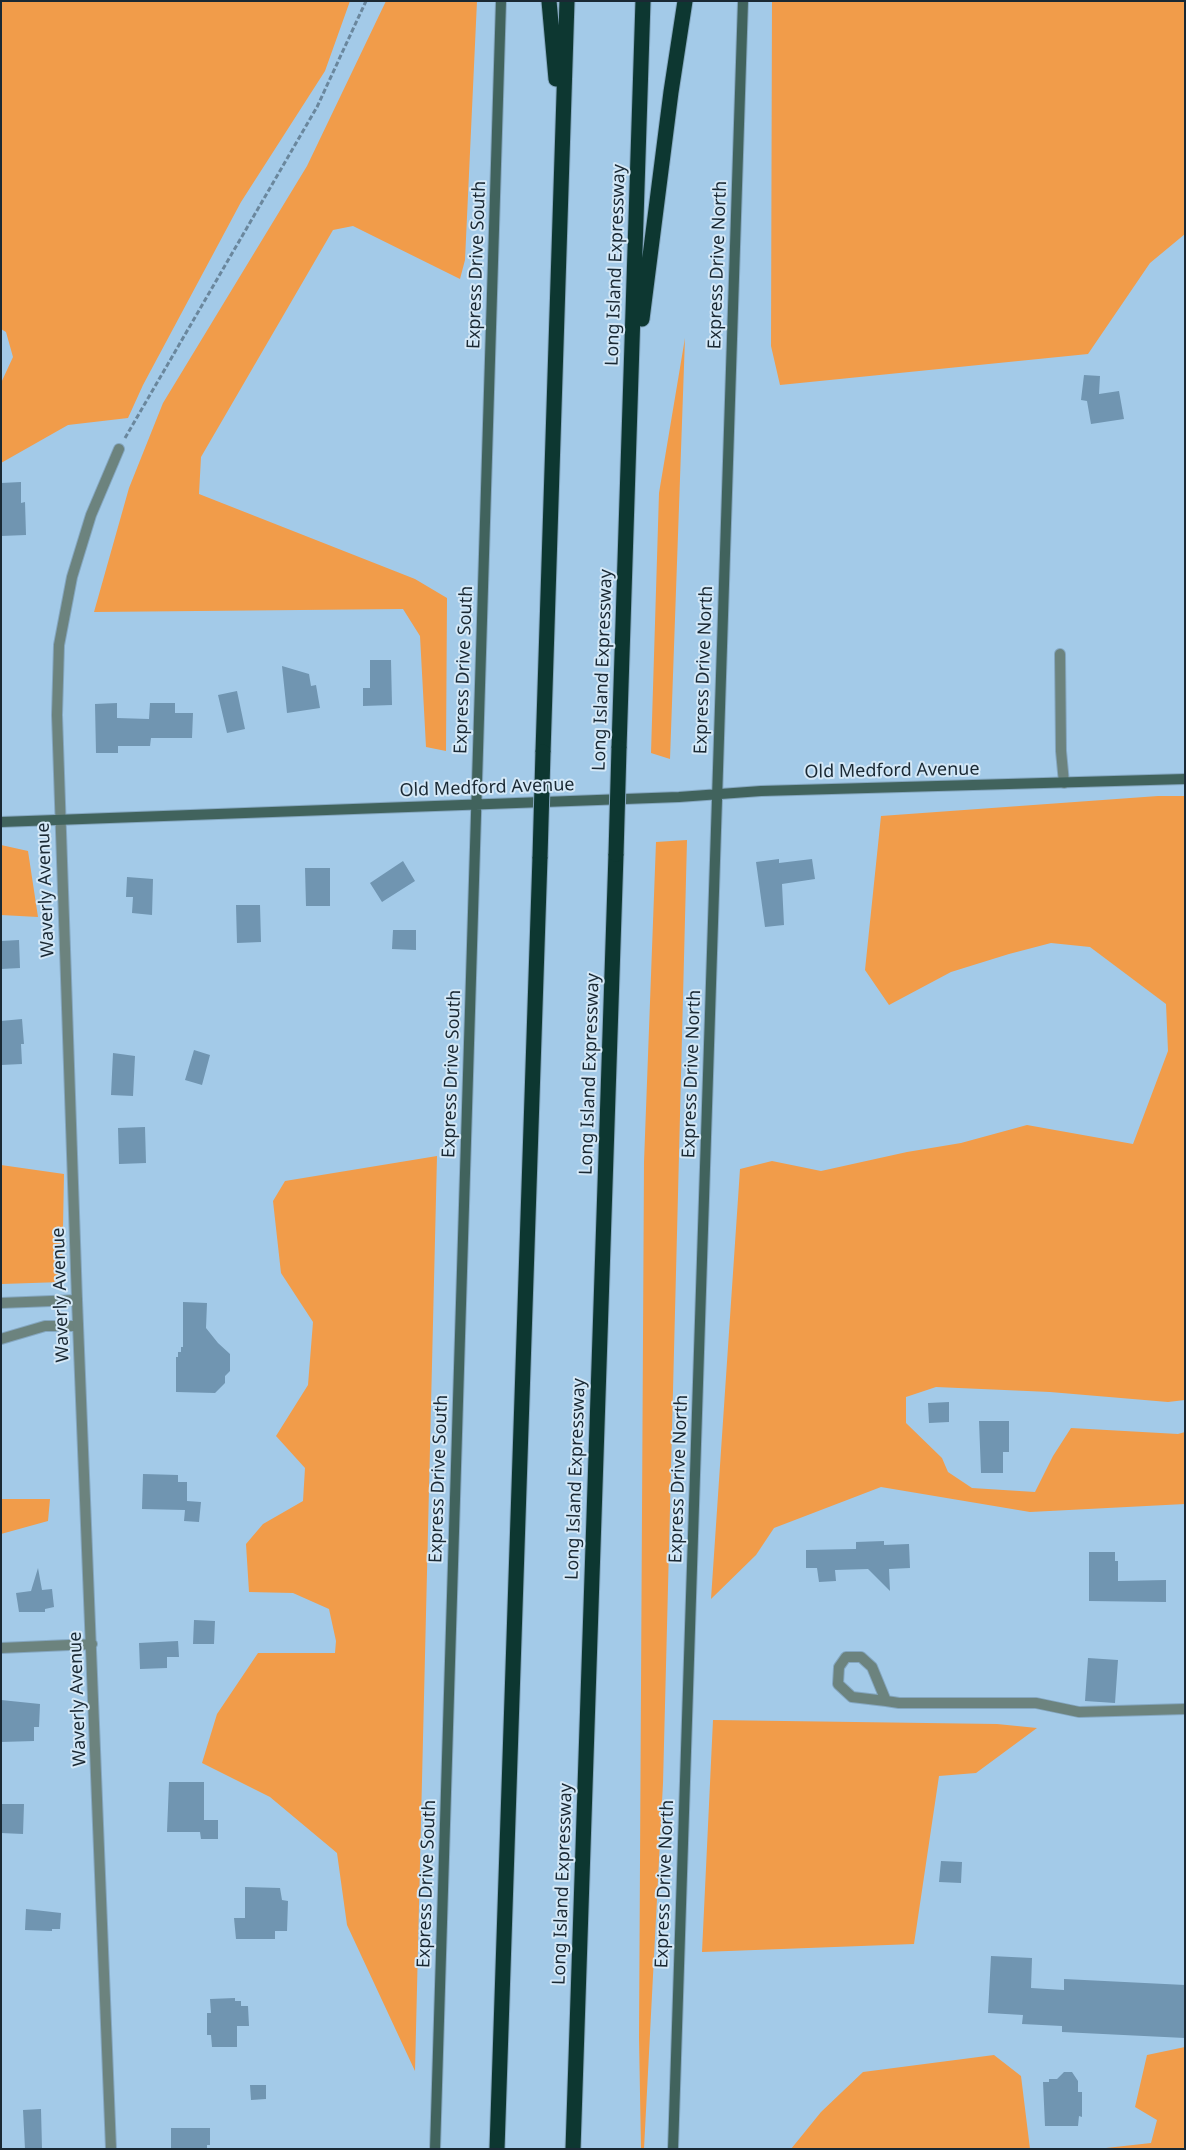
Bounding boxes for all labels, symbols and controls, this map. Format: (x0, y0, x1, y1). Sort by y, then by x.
street label: Long Island Expressway (602, 164, 630, 366)
street label: Express Drive South (463, 180, 491, 350)
street label: Express Drive North (704, 180, 732, 350)
street label: Long Island Expressway (589, 569, 617, 771)
street label: Express Drive South (450, 585, 478, 755)
street label: Express Drive North (690, 585, 718, 755)
street label: Old Medford Avenue (804, 759, 980, 783)
street label: Old Medford Avenue (399, 774, 575, 802)
street label: Waverly Avenue (33, 822, 59, 958)
street label: Long Island Expressway (576, 973, 604, 1175)
street label: Express Drive South (438, 989, 466, 1159)
street label: Express Drive North (678, 989, 706, 1159)
street label: Waverly Avenue (48, 1227, 74, 1363)
street label: Long Island Expressway (562, 1378, 590, 1580)
street label: Express Drive South (425, 1394, 453, 1564)
street label: Express Drive North (665, 1394, 693, 1564)
street label: Waverly Avenue (65, 1631, 91, 1767)
street label: Long Island Expressway (549, 1783, 577, 1985)
street label: Express Drive South (413, 1799, 441, 1969)
street label: Express Drive North (651, 1799, 679, 1969)

